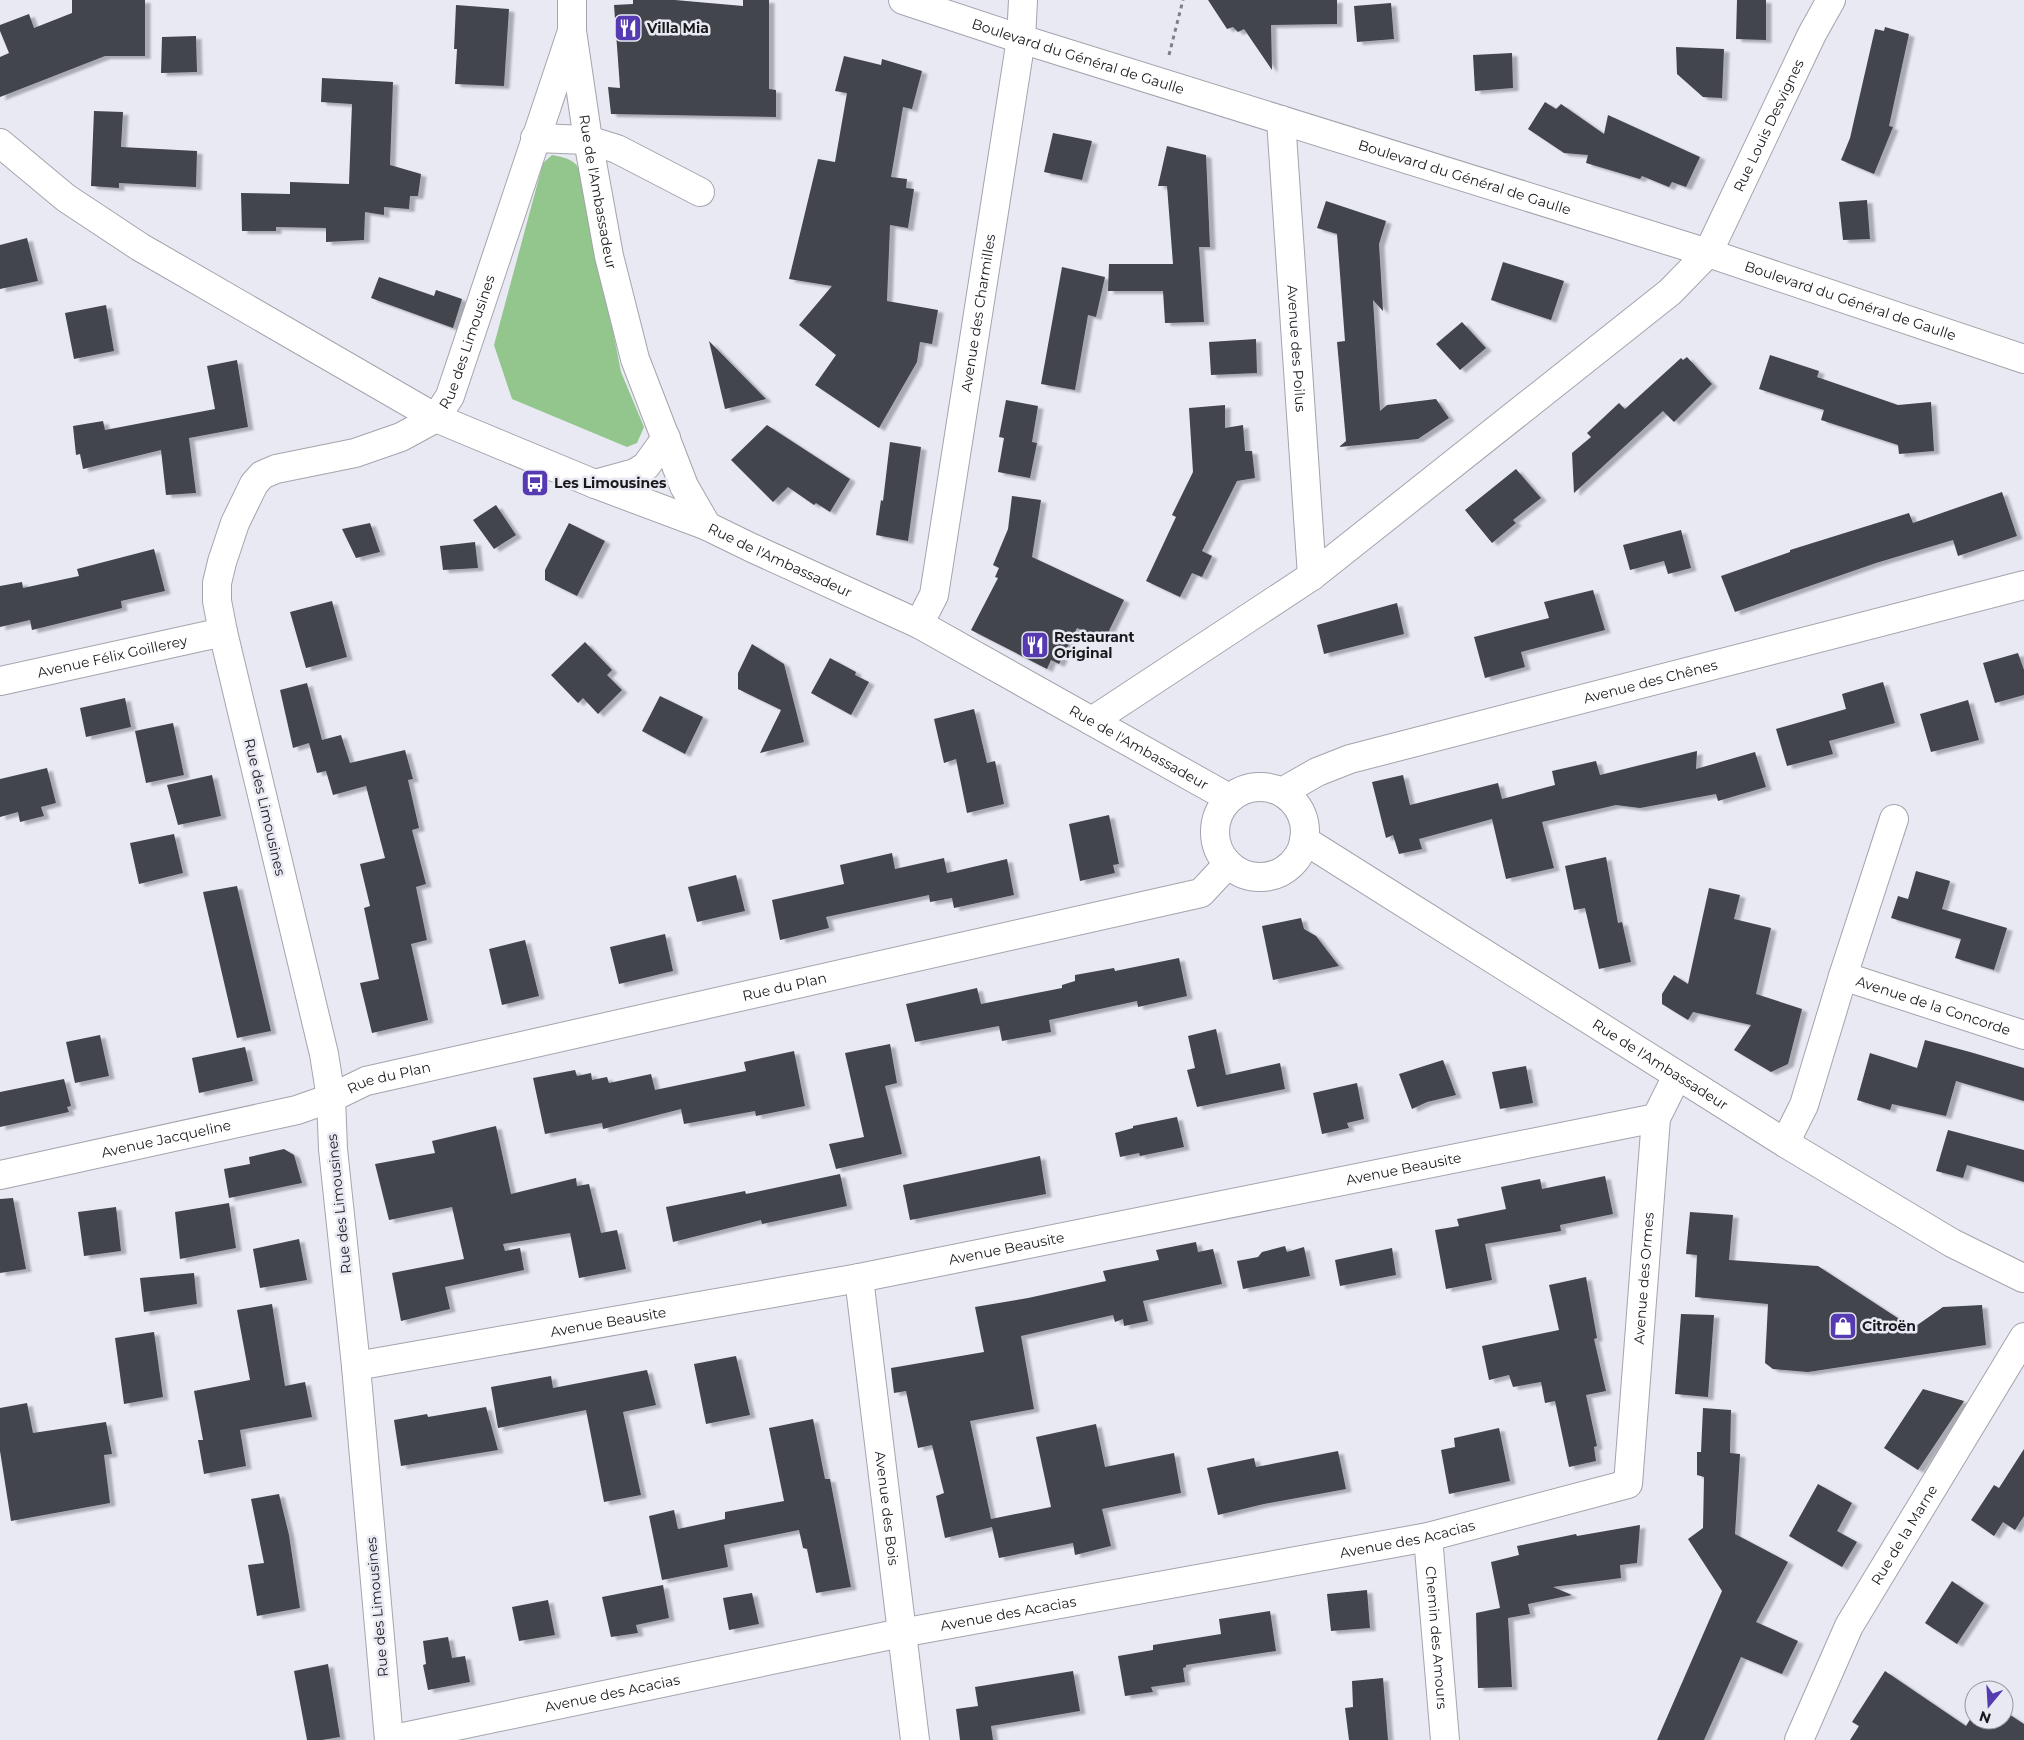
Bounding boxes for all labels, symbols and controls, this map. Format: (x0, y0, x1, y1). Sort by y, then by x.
restaurant icon: Villa Mia (613, 13, 643, 43)
street label: Boulevard du Général de Gaulle (970, 14, 1187, 98)
place label: Villa Mia (646, 19, 709, 37)
street label: Rue Louis Desvignes (1729, 56, 1808, 195)
street label: Rue de l'Ambassadeur (575, 113, 621, 272)
street label: Boulevard du Général de Gaulle (1356, 136, 1573, 219)
street label: Avenue des Charmilles (957, 233, 999, 393)
street label: Boulevard du Général de Gaulle (1742, 257, 1958, 345)
street label: Rue des Limousines (435, 273, 499, 412)
street label: Avenue des Poilus (1283, 284, 1310, 413)
bus stop icon: Les Limousines (520, 468, 550, 498)
place label: Les Limousines (554, 474, 667, 492)
street label: Rue de l'Ambassadeur (705, 519, 855, 602)
place label: Restaurant Original (1054, 628, 1135, 662)
restaurant icon: Restaurant Original (1020, 630, 1050, 660)
street label: Avenue Félix Goillerey (36, 631, 189, 682)
street label: Avenue des Chênes (1581, 655, 1719, 707)
street label: Rue de l'Ambassadeur (1066, 701, 1212, 794)
street label: Rue des Limousines (240, 737, 290, 878)
street label: Rue du Plan (741, 969, 828, 1005)
street label: Avenue de la Concorde (1854, 972, 2013, 1039)
street label: Rue de l'Ambassadeur (1589, 1015, 1732, 1114)
street label: Rue du Plan (344, 1058, 432, 1098)
street label: Avenue Jacqueline (99, 1116, 233, 1162)
street label: Rue des Limousines (323, 1133, 355, 1275)
street label: Avenue Beausite (1344, 1148, 1463, 1189)
street label: Avenue des Ormes (1630, 1211, 1658, 1345)
street label: Avenue Beausite (947, 1228, 1066, 1269)
street label: Avenue Beausite (549, 1303, 668, 1341)
shop icon: Citroën (1828, 1311, 1858, 1341)
place label: Citroën (1862, 1317, 1916, 1335)
street label: Avenue des Bois (871, 1450, 903, 1567)
street label: Rue de la Marne (1867, 1481, 1941, 1588)
street label: Avenue des Acacias (1338, 1516, 1477, 1562)
street label: Rue des Limousines (362, 1536, 392, 1678)
street label: Chemin des Amours (1421, 1565, 1451, 1710)
street label: Avenue des Acacias (939, 1592, 1078, 1635)
street label: Avenue des Acacias (543, 1670, 682, 1716)
north arrow (1964, 1680, 2014, 1730)
text: N (1977, 1707, 1993, 1728)

